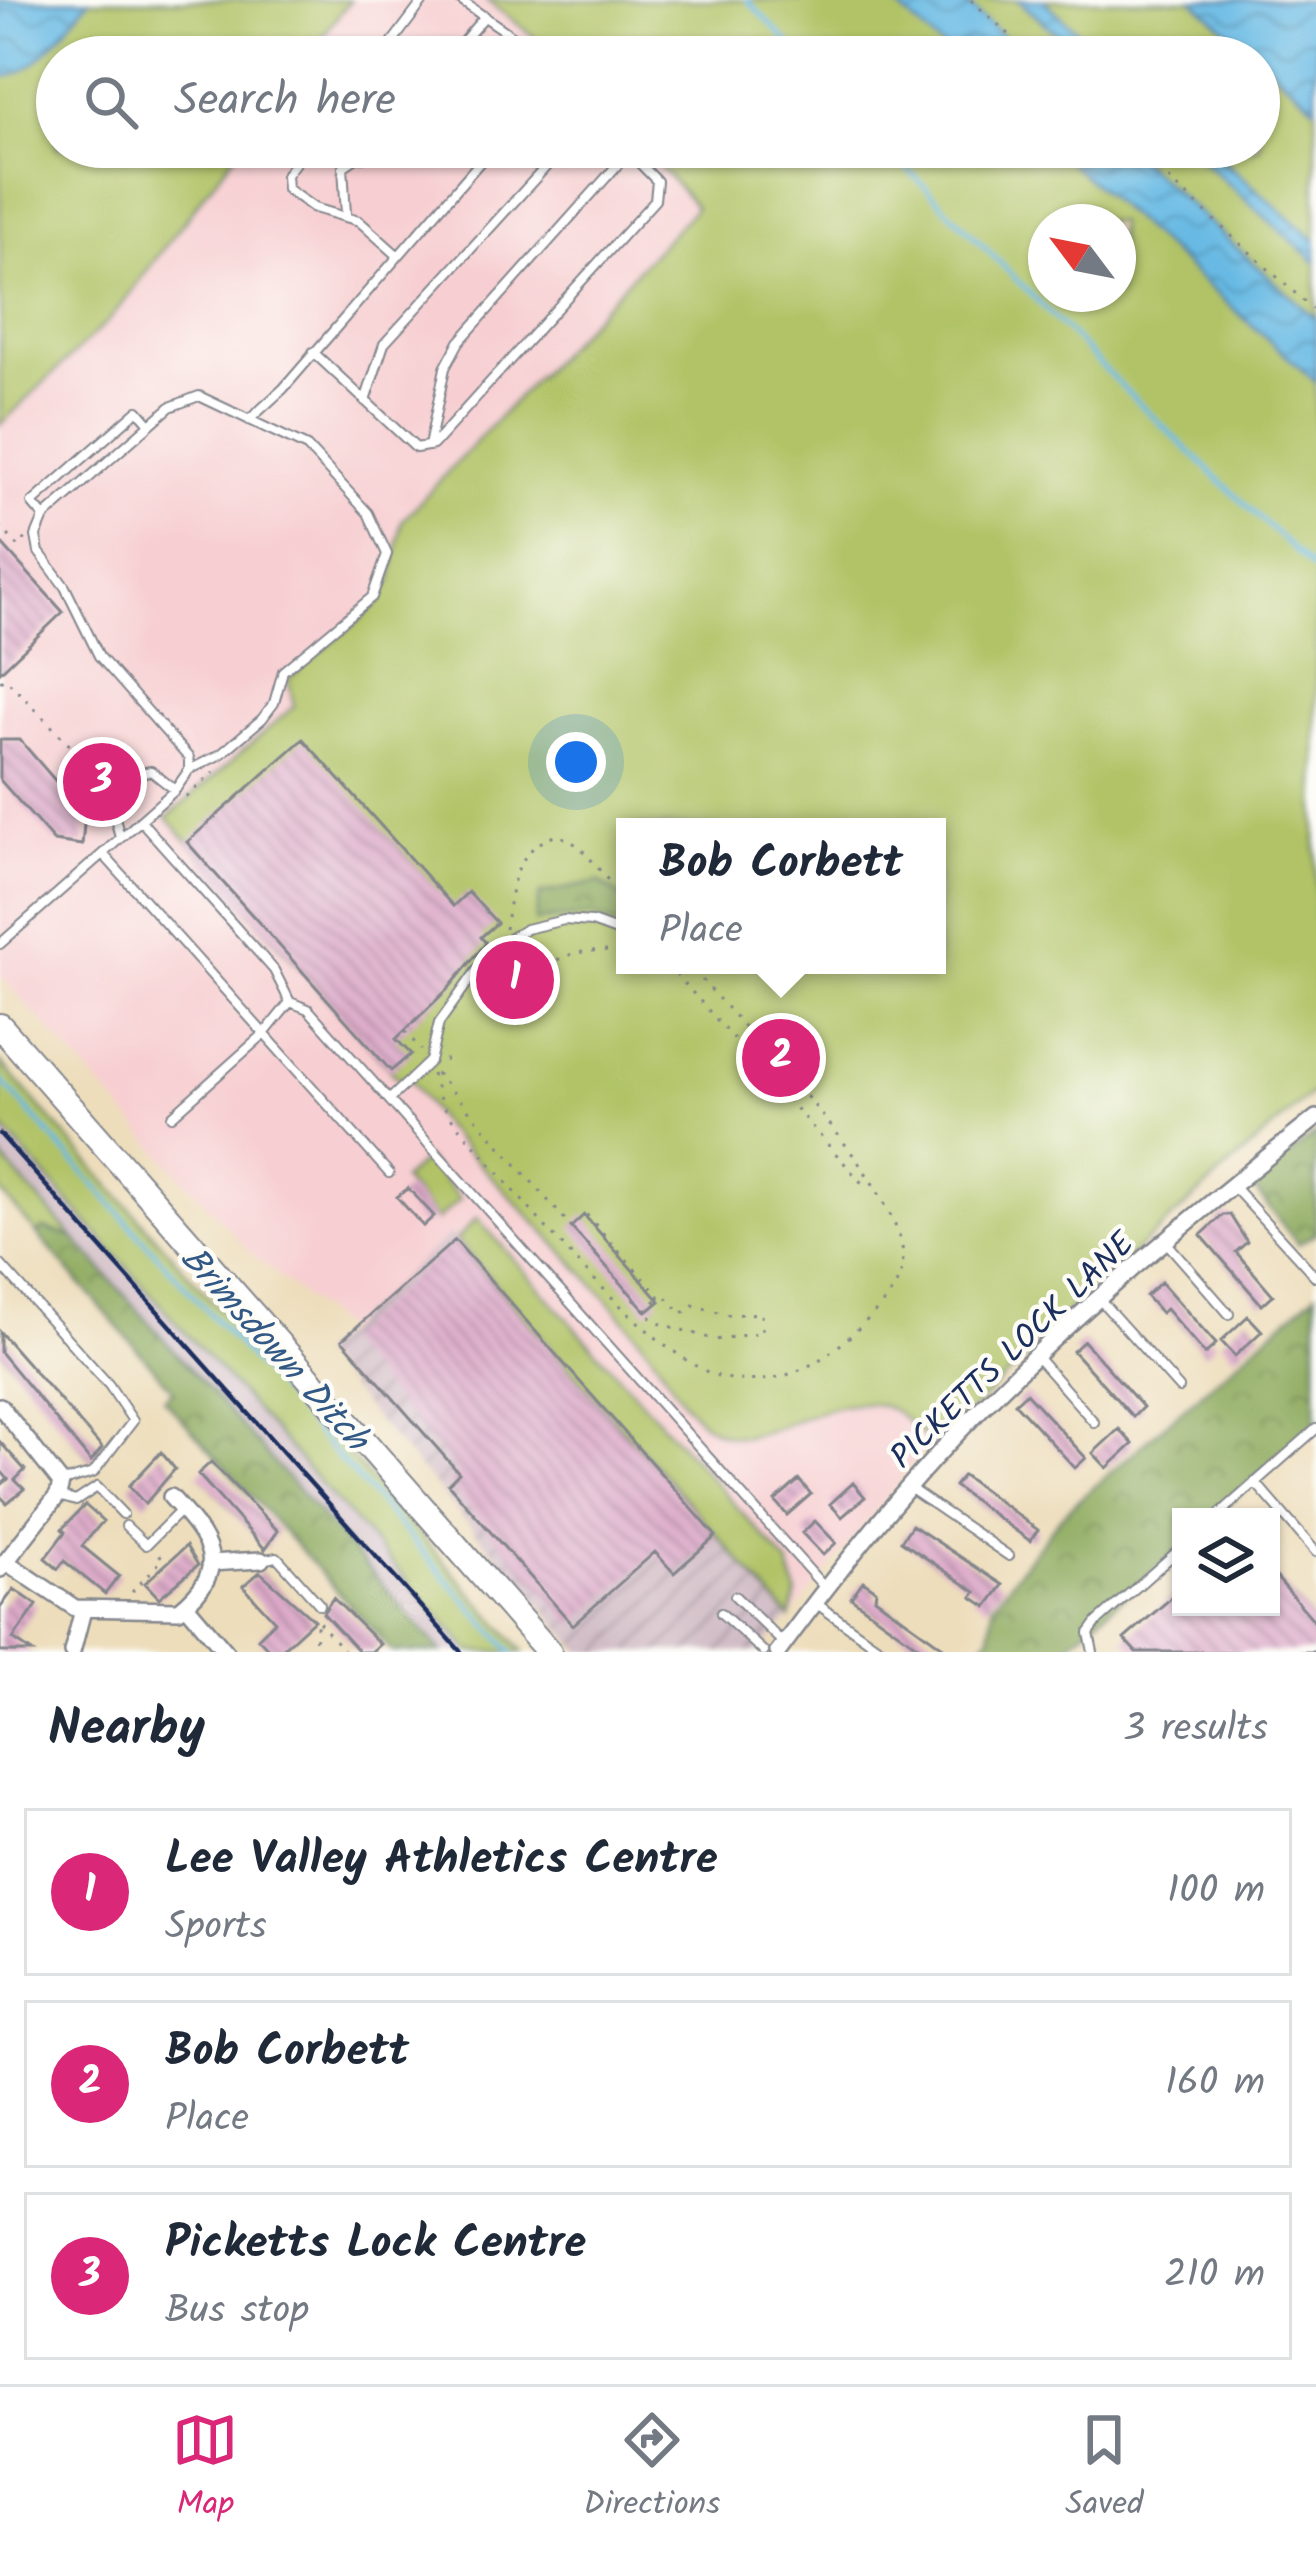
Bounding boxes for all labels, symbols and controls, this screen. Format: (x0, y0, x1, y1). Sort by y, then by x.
search box (36, 36, 1280, 168)
text: Search here (174, 66, 396, 138)
icon: search (78, 69, 144, 135)
north arrow (1028, 204, 1136, 312)
your location (546, 732, 606, 792)
pin: 3 (63, 737, 141, 827)
popup (616, 818, 946, 974)
text: Bob Corbett (659, 829, 903, 901)
text: Place (659, 901, 743, 963)
pin: 1 (476, 935, 554, 1025)
pin: 2 (742, 1013, 820, 1103)
street label: PICKETTS LOCK LANE (879, 1220, 1149, 1483)
water label: Brimsdown Ditch (165, 1233, 384, 1467)
map controls (1172, 1508, 1280, 1616)
button: layers (1172, 1508, 1280, 1616)
text: Nearby (48, 1690, 205, 1771)
text: 3 results (1123, 1699, 1268, 1761)
text: Lee Valley Athletics Centre (165, 1825, 718, 1897)
text: 1 (84, 1861, 96, 1923)
text: 100 m (1167, 1861, 1265, 1923)
text: Sports (165, 1897, 267, 1959)
text: Bob Corbett (165, 2017, 409, 2089)
text: 2 (79, 2053, 101, 2115)
text: 160 m (1165, 2053, 1265, 2115)
text: Place (165, 2089, 249, 2151)
text: Picketts Lock Centre (165, 2209, 586, 2281)
text: 3 (79, 2245, 101, 2307)
text: 210 m (1164, 2245, 1265, 2307)
text: Bus stop (165, 2281, 309, 2343)
tab: Map (172, 2407, 238, 2532)
tab: Directions (583, 2407, 720, 2532)
tab: Saved (1065, 2407, 1144, 2532)

